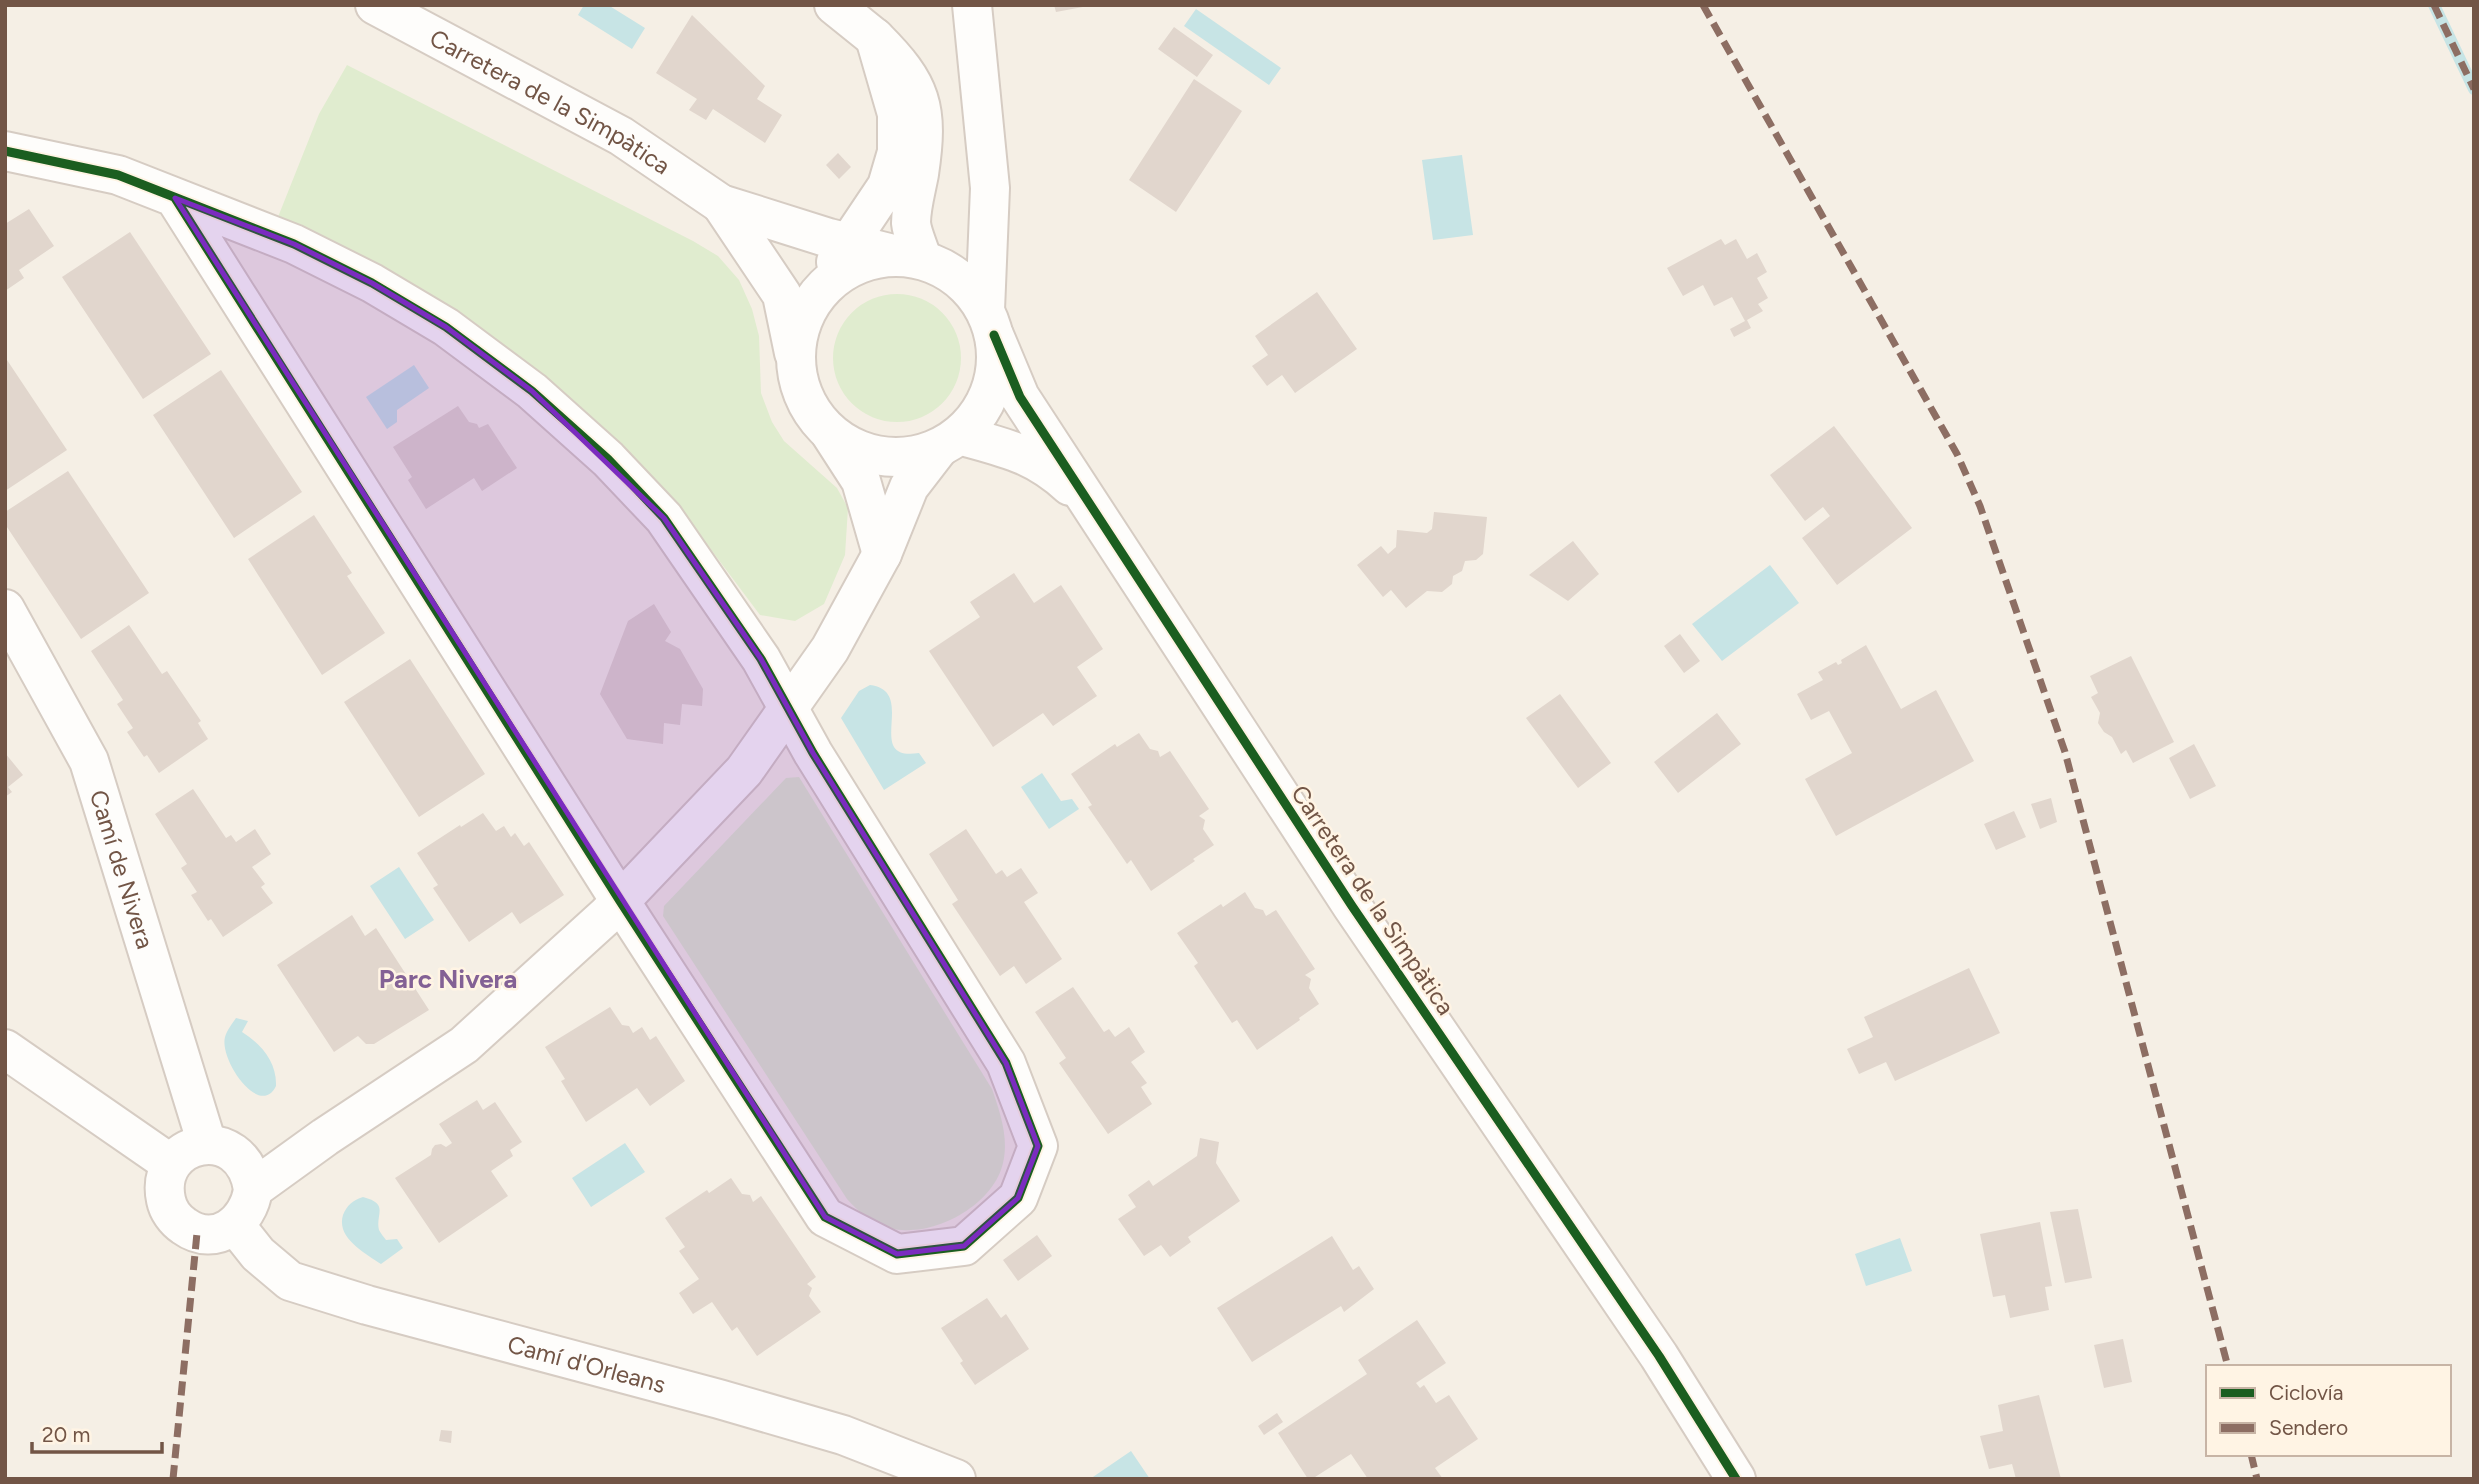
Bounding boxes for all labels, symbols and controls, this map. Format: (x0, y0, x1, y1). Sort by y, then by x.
street label: Carretera de la Simpàtica (425, 23, 676, 180)
street label: Carretera de la Simpàtica (1285, 780, 1461, 1020)
street label: Camí de Nivera (84, 786, 160, 952)
district label: Parc Nivera (379, 963, 517, 995)
street label: Camí d'Orleans (505, 1329, 669, 1399)
legend (2206, 1365, 2451, 1456)
text: Ciclovía (2269, 1380, 2343, 1405)
scale bar (32, 1410, 161, 1454)
text: Sendero (2269, 1415, 2348, 1440)
text: 20 m (42, 1422, 90, 1447)

